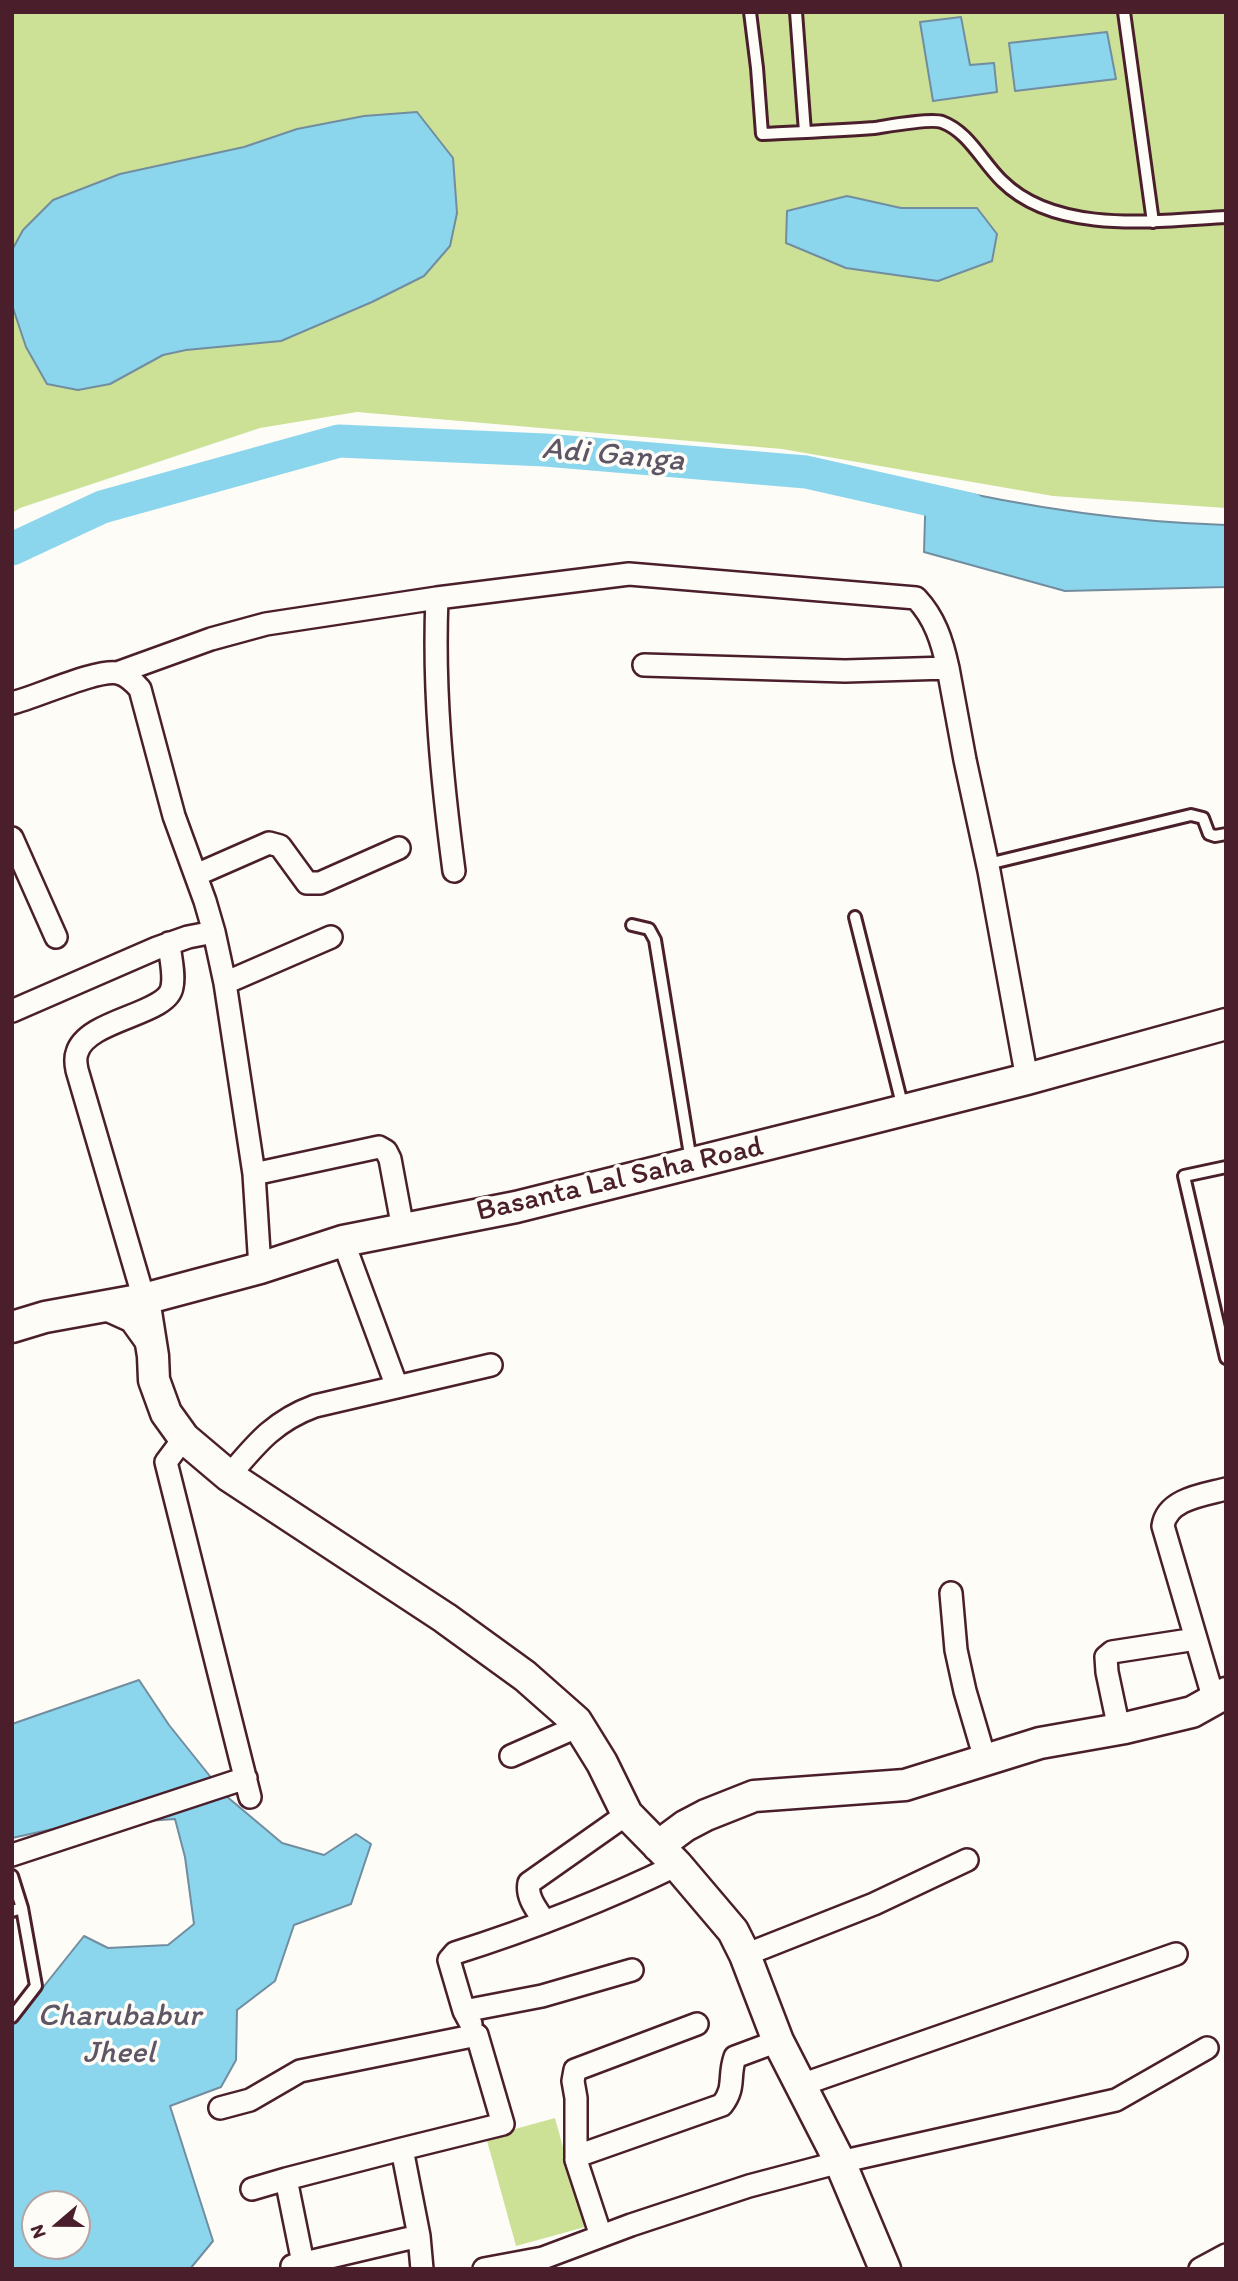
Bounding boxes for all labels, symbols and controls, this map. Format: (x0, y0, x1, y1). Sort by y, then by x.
water label: Adi Ganga (540, 431, 686, 481)
street label: Basanta Lal Saha Road (473, 1129, 767, 1231)
water label: Charubabur Jheel (37, 1998, 201, 2073)
north arrow (21, 2190, 91, 2260)
text: N (25, 2222, 51, 2242)

